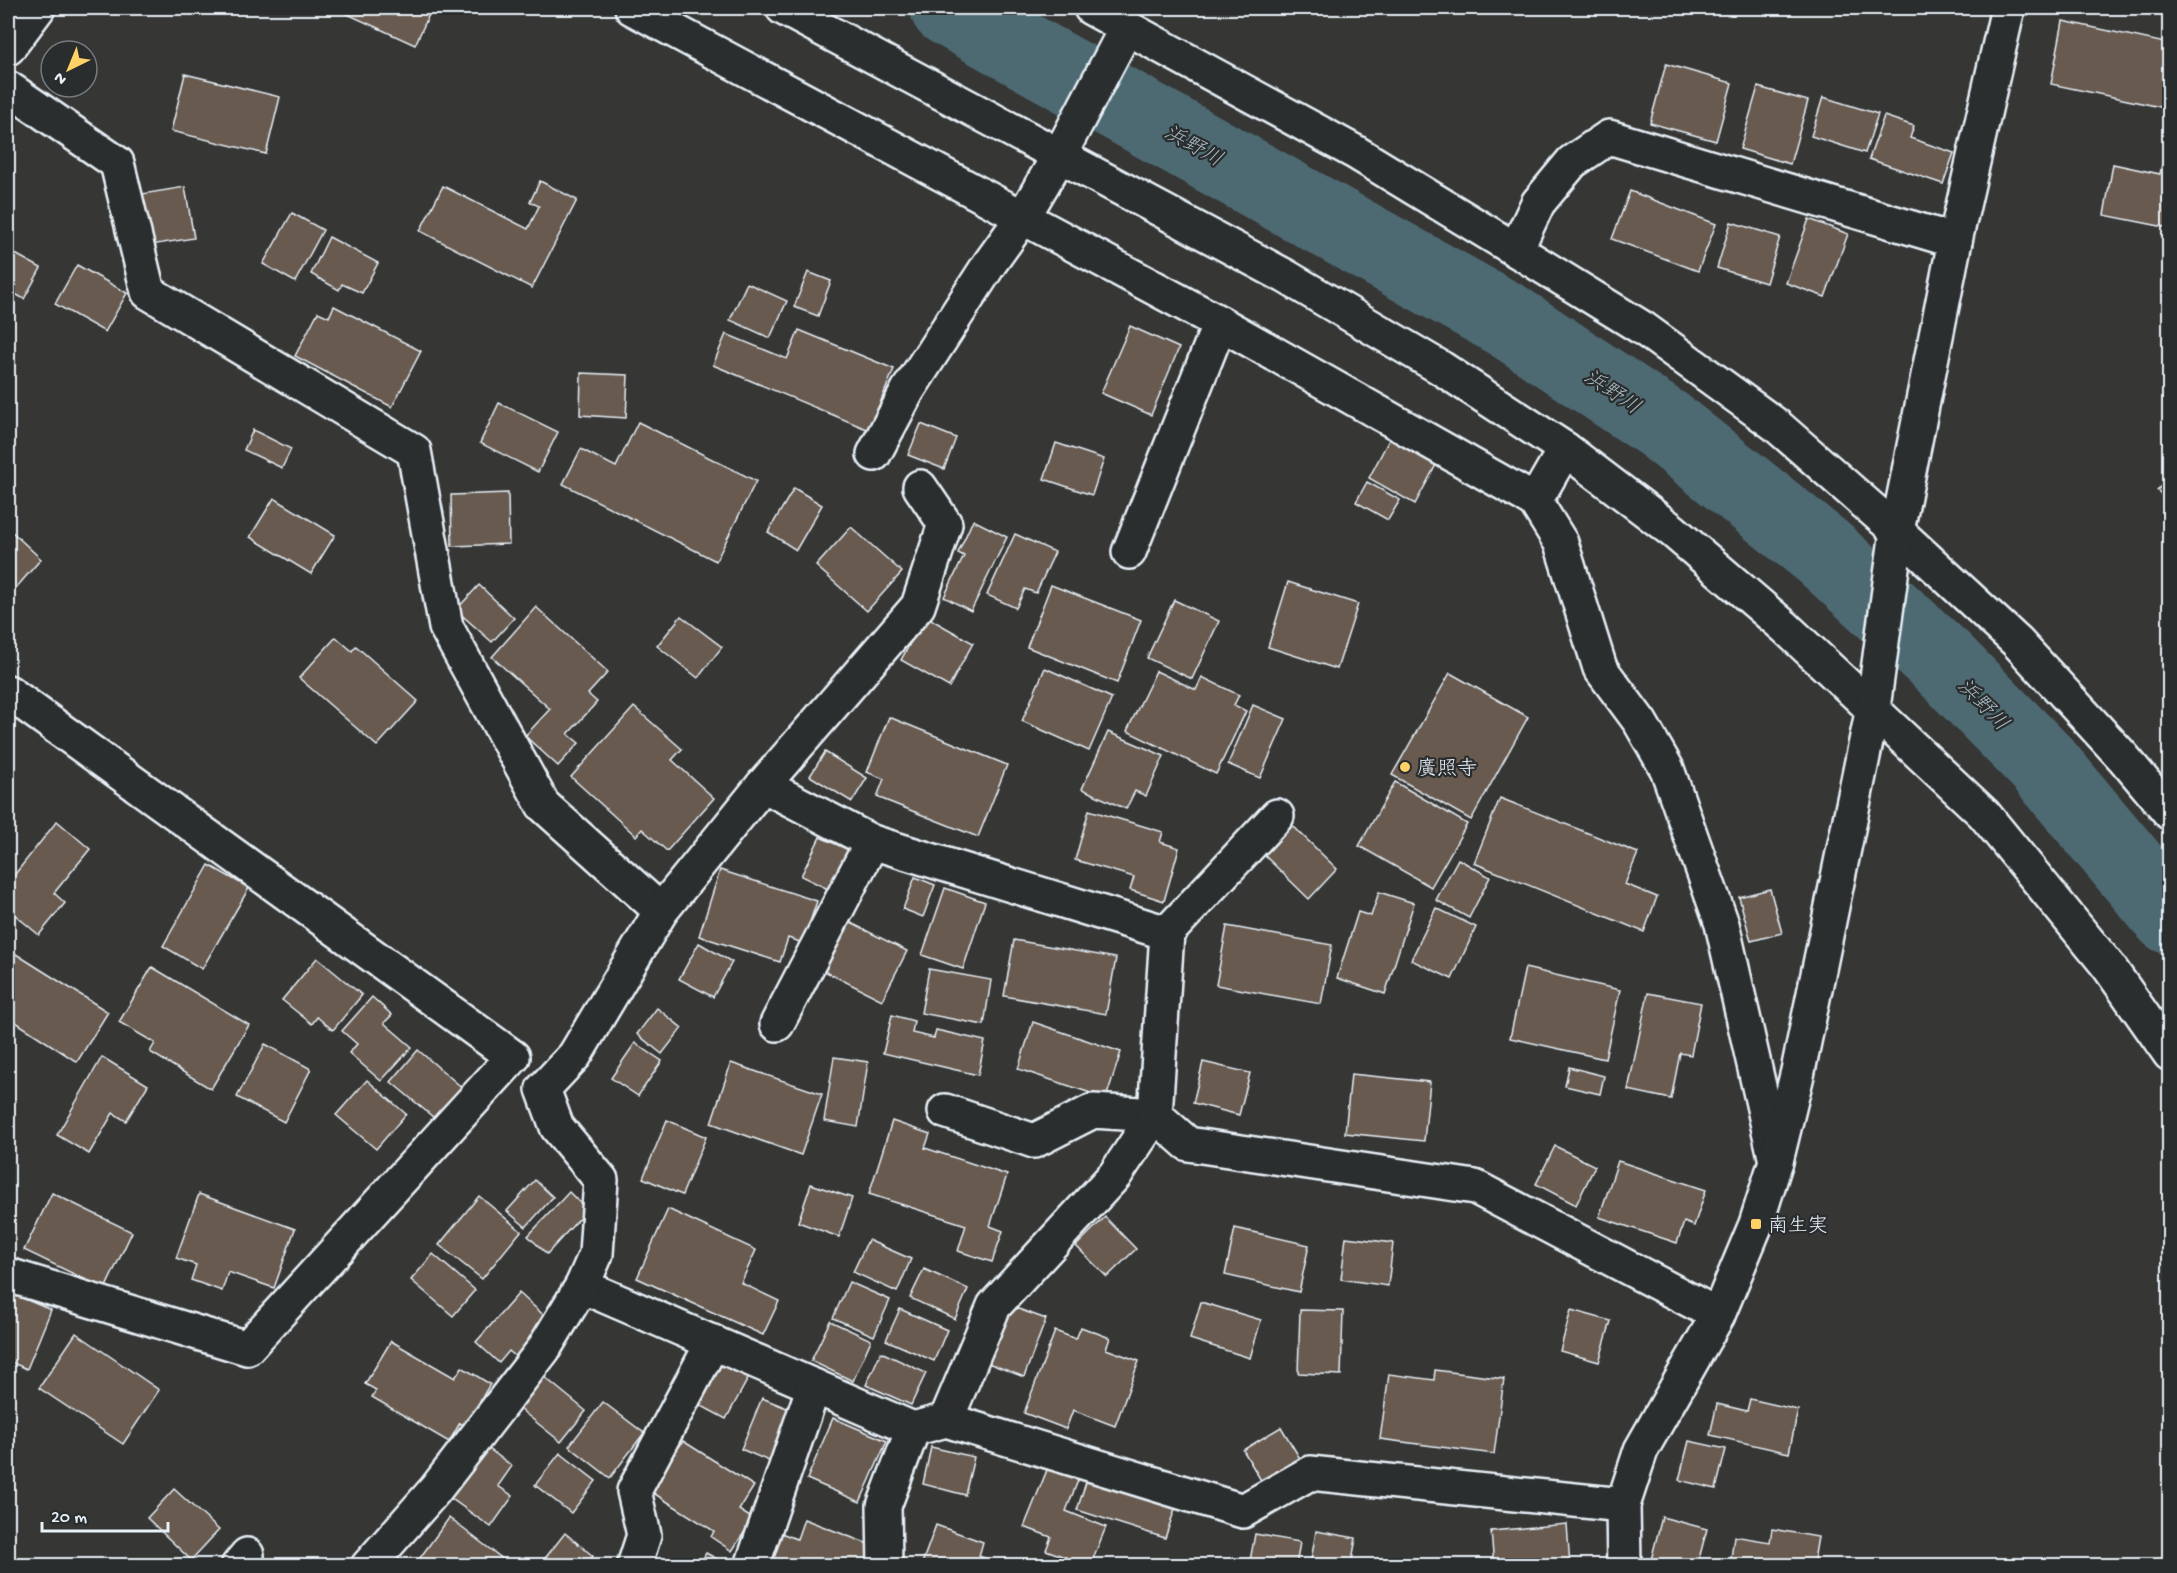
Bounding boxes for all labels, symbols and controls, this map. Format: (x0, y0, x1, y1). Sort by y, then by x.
north arrow (39, 39, 99, 99)
text: N (50, 67, 71, 88)
water label: 浜野川 (1159, 121, 1226, 174)
water label: 浜野川 (1578, 365, 1645, 422)
water label: 浜野川 (1951, 674, 2013, 738)
place label: 廣照寺 (1417, 757, 1477, 782)
marker: 廣照寺 (1398, 760, 1412, 774)
place label: 南生実 (1768, 1214, 1828, 1239)
marker: 南生実 (1749, 1217, 1763, 1231)
scale bar (42, 1495, 168, 1533)
text: 20 m (51, 1508, 87, 1529)

